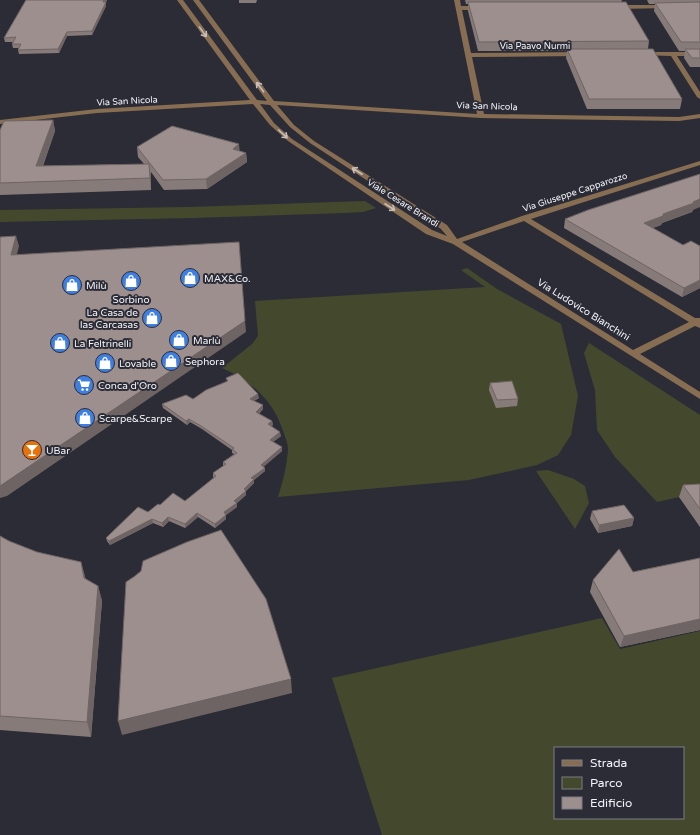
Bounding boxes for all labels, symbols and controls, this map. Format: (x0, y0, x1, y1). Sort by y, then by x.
one-way arrow (199, 26, 207, 37)
street label: Via Paavo Nurmi (500, 41, 570, 52)
one-way arrow (256, 81, 264, 92)
street label: Via San Nicola (96, 94, 158, 109)
street label: Via San Nicola (456, 100, 518, 113)
one-way arrow (278, 129, 288, 139)
one-way arrow (352, 167, 363, 175)
street label: Via Giuseppe Capparozzo (521, 170, 629, 215)
street label: Viale Cesare Brandi (365, 177, 441, 230)
one-way arrow (384, 203, 395, 211)
shop icon: MAX&Co. (179, 267, 201, 289)
shop icon: Sorbino (120, 270, 142, 292)
place label: MAX&Co. (204, 273, 251, 285)
shop icon: Milù (61, 274, 83, 296)
street label: Via Ludovico Bianchini (535, 276, 632, 343)
place label: Milù (86, 280, 107, 292)
place label: Sorbino (112, 294, 150, 306)
place label: La Casa de las Carcasas (80, 307, 138, 331)
shop icon: La Casa de las Carcasas (141, 307, 163, 329)
shop icon: Marlù (168, 329, 190, 351)
shop icon: La Feltrinelli (49, 332, 71, 354)
place label: Marlù (193, 335, 221, 347)
place label: La Feltrinelli (74, 338, 131, 350)
shop icon: Sephora (160, 350, 182, 372)
shop icon: Lovable (94, 352, 116, 374)
place label: Sephora (185, 356, 225, 368)
place label: Lovable (119, 358, 156, 370)
supermarket icon: Conca d'Oro (73, 374, 95, 396)
place label: Conca d'Oro (98, 380, 157, 392)
shop icon: Scarpe&Scarpe (74, 407, 96, 429)
place label: Scarpe&Scarpe (99, 413, 172, 425)
bar icon: UBar (21, 439, 43, 461)
place label: UBar (46, 445, 70, 457)
legend (554, 747, 684, 819)
text: Strada (590, 756, 627, 770)
text: Parco (590, 776, 623, 790)
text: Edificio (590, 796, 632, 810)

